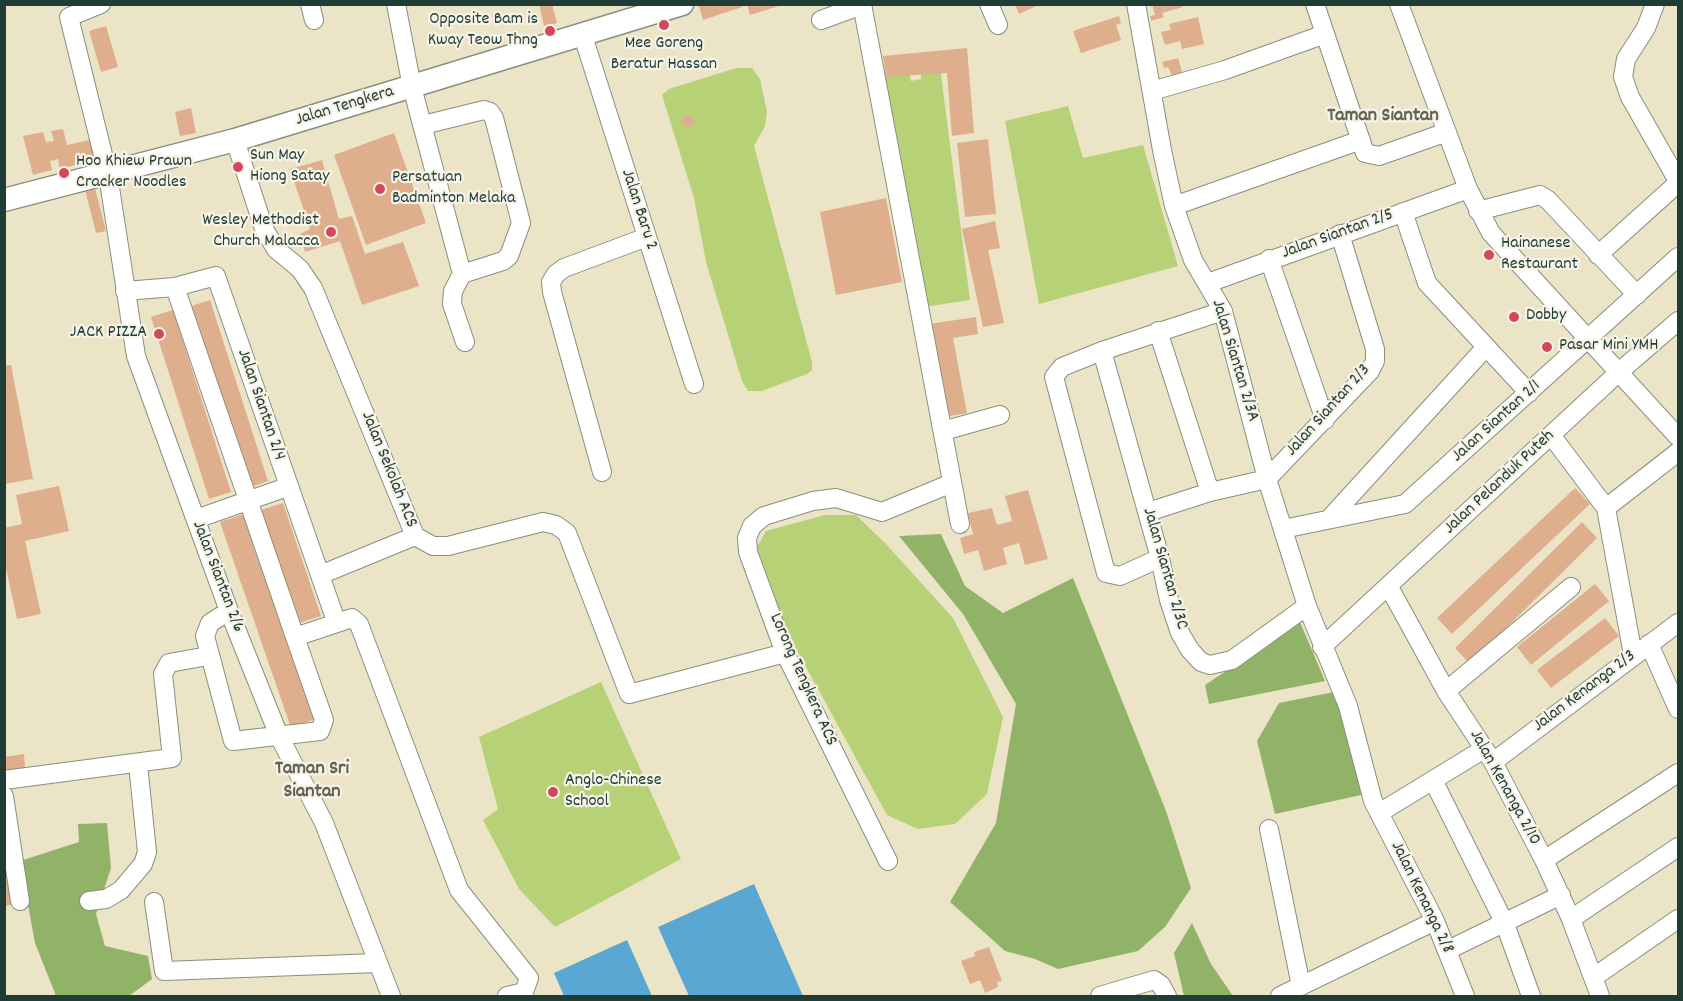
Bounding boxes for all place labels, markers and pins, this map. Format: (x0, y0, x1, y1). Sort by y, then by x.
place label: Opposite Bam is Kway Teow Thng (428, 10, 538, 52)
marker: Mee Goreng Beratur Hassan (657, 18, 671, 32)
marker: Opposite Bam is Kway Teow Thng (543, 24, 557, 38)
place label: Mee Goreng Beratur Hassan (611, 34, 717, 76)
place label: Sun May Hiong Satay (250, 146, 330, 188)
place label: Hoo Khiew Prawn Cracker Noodles (76, 152, 192, 195)
marker: Sun May Hiong Satay (231, 160, 245, 174)
marker: Hoo Khiew Prawn Cracker Noodles (57, 166, 71, 180)
place label: Persatuan Badminton Melaka (392, 168, 515, 210)
marker: Persatuan Badminton Melaka (373, 182, 387, 196)
place label: Wesley Methodist Church Malacca (202, 211, 319, 254)
marker: Wesley Methodist Church Malacca (324, 225, 338, 239)
place label: Hainanese Restaurant (1501, 234, 1578, 276)
marker: Hainanese Restaurant (1482, 248, 1496, 262)
place label: Dobby (1526, 306, 1566, 328)
marker: Dobby (1507, 310, 1521, 324)
place label: JACK PIZZA (70, 323, 147, 345)
marker: JACK PIZZA (152, 327, 166, 341)
place label: Pasar Mini YMH (1559, 336, 1658, 358)
marker: Pasar Mini YMH (1540, 340, 1554, 354)
place label: Anglo-Chinese School (565, 771, 662, 814)
marker: Anglo-Chinese School (546, 785, 560, 799)

